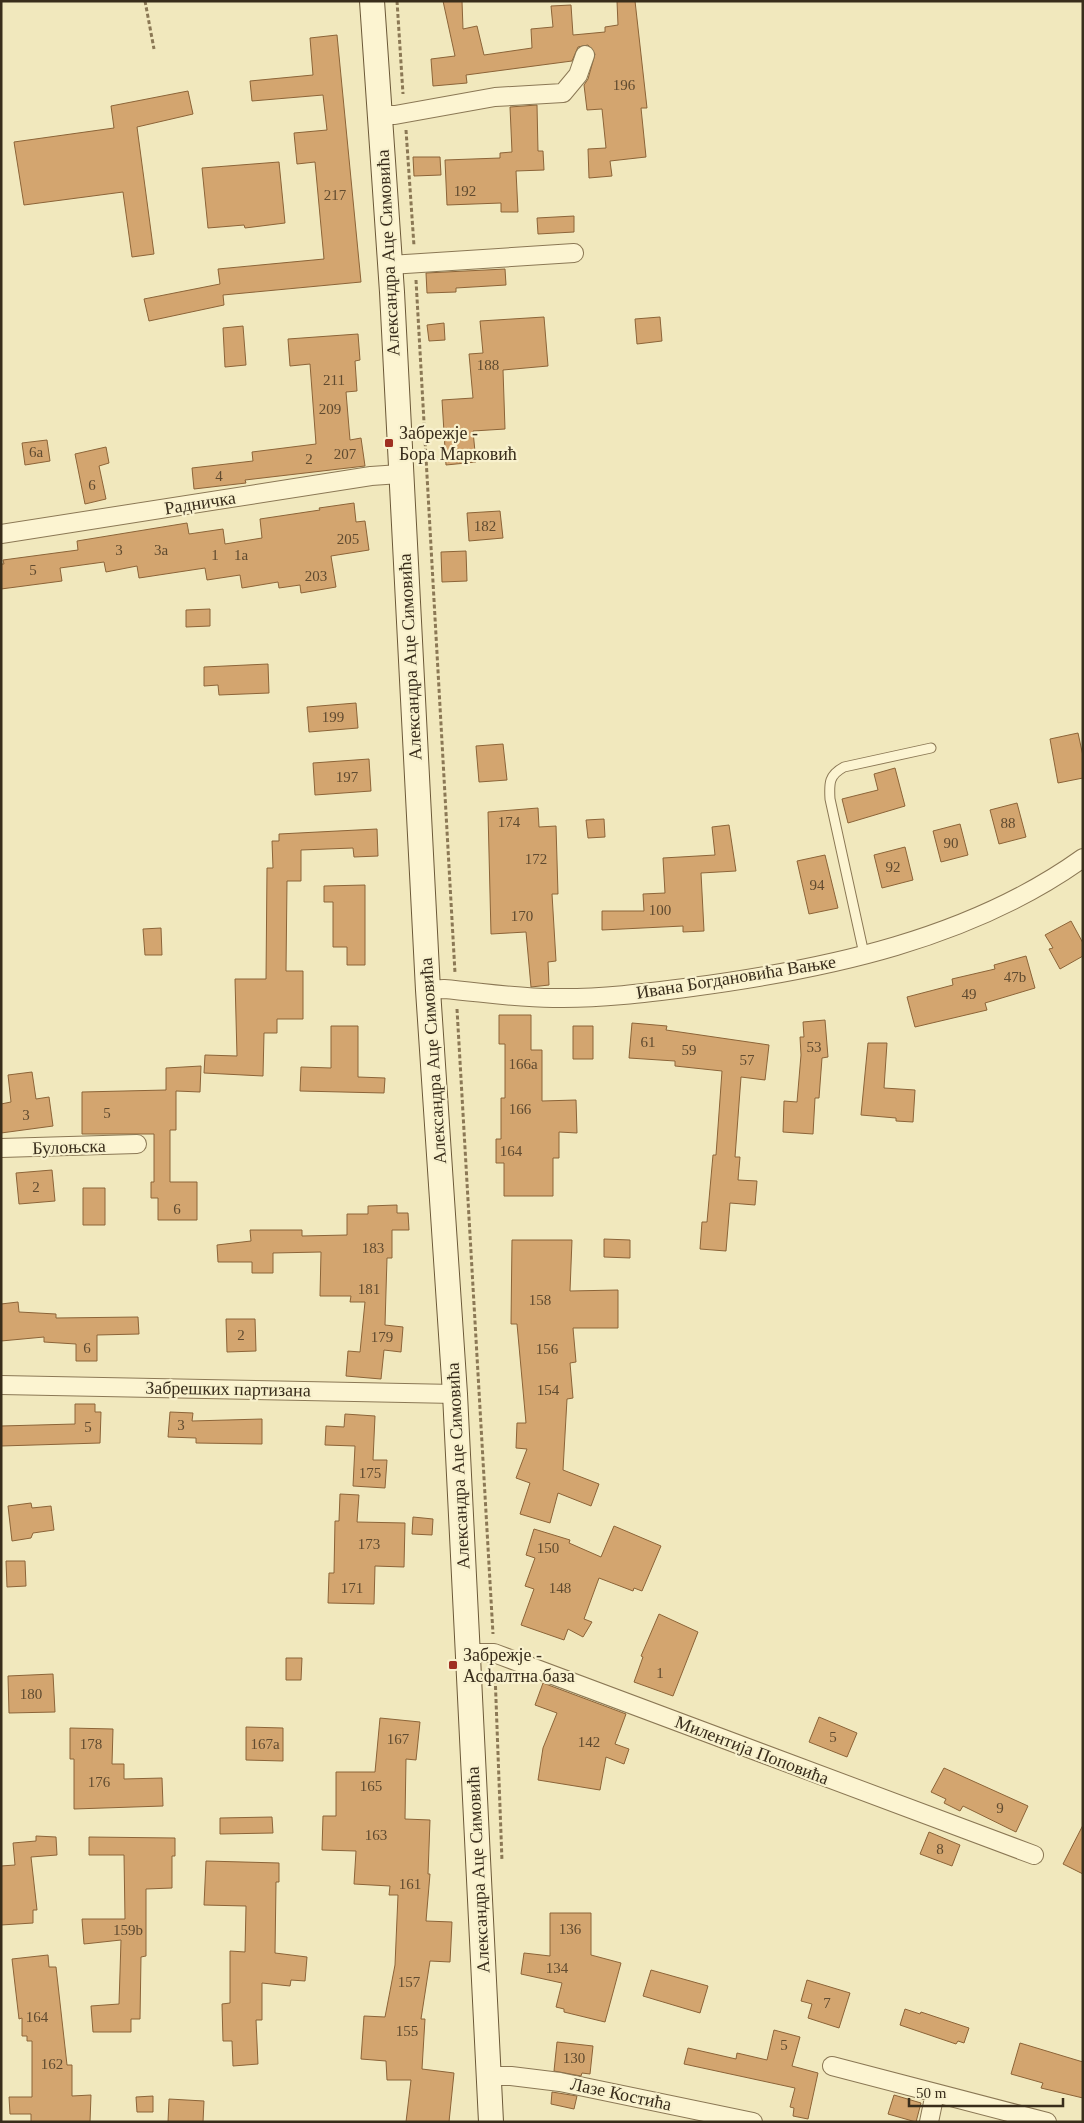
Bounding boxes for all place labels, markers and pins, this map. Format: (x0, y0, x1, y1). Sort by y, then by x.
place label: Забрежје - Бора Марковић (399, 423, 517, 464)
marker: Забрежје - Бора Марковић (383, 437, 395, 449)
place label: Забрежје - Асфалтна база (463, 1645, 575, 1686)
marker: Забрежје - Асфалтна база (447, 1659, 459, 1671)

